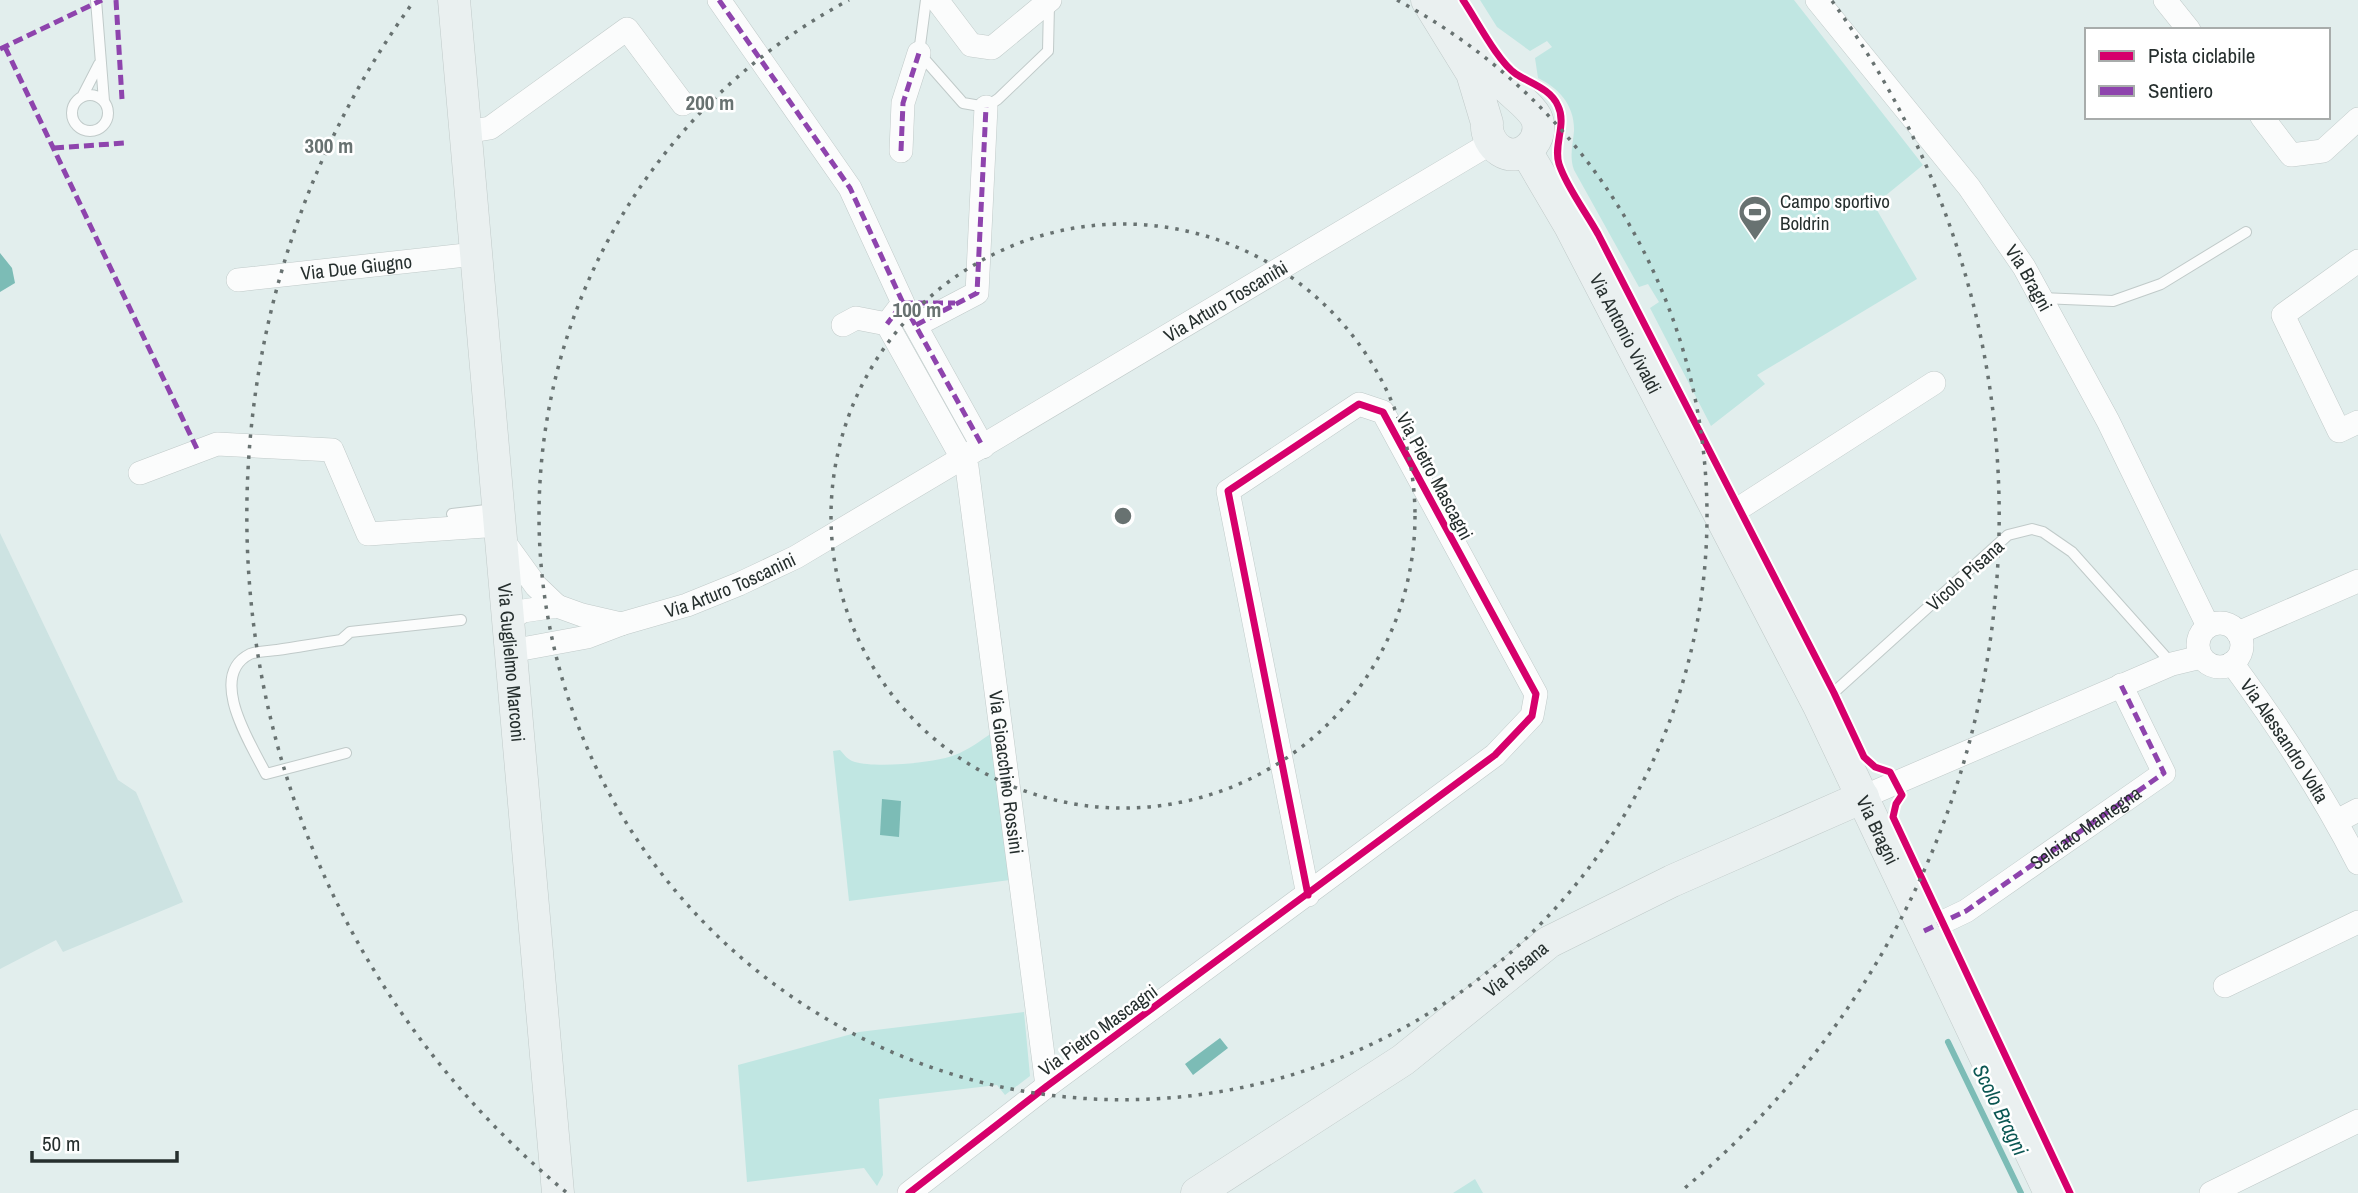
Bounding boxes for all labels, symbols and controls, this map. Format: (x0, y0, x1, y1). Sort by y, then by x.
legend (2085, 28, 2330, 119)
text: Pista ciclabile (2148, 41, 2255, 70)
text: Sentiero (2148, 76, 2213, 105)
text: 200 m (686, 88, 734, 117)
text: 300 m (305, 131, 353, 160)
place label: Campo sportivo Boldrin (1780, 188, 1890, 236)
sports icon: Campo sportivo Boldrin (1736, 193, 1774, 242)
street label: Via Bragni (1999, 239, 2059, 316)
street label: Via Due Giugno (299, 248, 413, 286)
street label: Via Arturo Toscanini (1159, 254, 1292, 348)
street label: Via Antonio Vivaldi (1584, 269, 1668, 398)
text: 100 m (893, 295, 941, 324)
street label: Via Pietro Mascagni (1390, 408, 1480, 544)
centre of rings (1111, 504, 1135, 528)
street label: Vicolo Pisana (1921, 533, 2010, 617)
street label: Via Arturo Toscanini (662, 546, 800, 624)
street label: Via Guglielmo Marconi (492, 582, 532, 743)
street label: Via Alessandro Volta (2234, 673, 2335, 808)
street label: Via Gioacchino Rossini (983, 689, 1030, 855)
street label: Selciato Mantegna (2025, 780, 2146, 876)
street label: Via Bragni (1850, 791, 1905, 869)
street label: Via Pisana (1478, 935, 1554, 1003)
street label: Via Pietro Mascagni (1033, 978, 1163, 1082)
water label: Scolo Bragni (1966, 1059, 2035, 1161)
scale bar (32, 1120, 177, 1164)
text: 50 m (42, 1129, 80, 1158)

